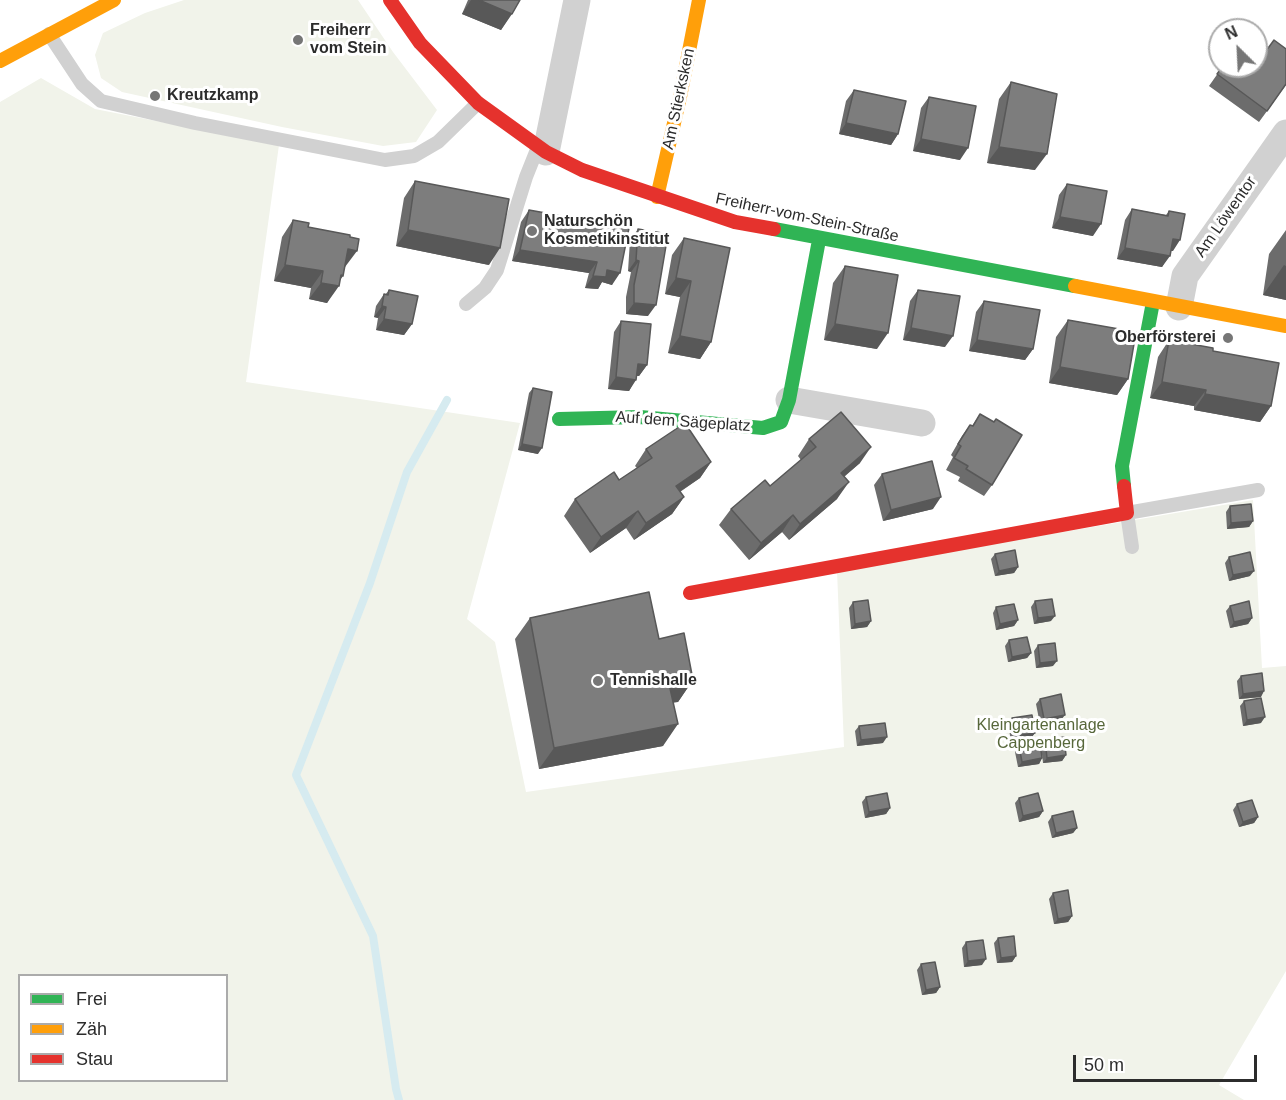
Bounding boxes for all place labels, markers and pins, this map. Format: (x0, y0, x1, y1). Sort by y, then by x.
place label: Freiherr vom Stein (310, 21, 386, 59)
marker: Freiherr vom Stein (291, 33, 305, 47)
place label: Kreutzkamp (167, 86, 259, 106)
marker: Kreutzkamp (148, 89, 162, 103)
place label: Naturschön Kosmetikinstitut (544, 212, 669, 250)
marker: Naturschön Kosmetikinstitut (525, 224, 539, 238)
place label: Oberförsterei (1115, 328, 1216, 348)
marker: Oberförsterei (1221, 331, 1235, 345)
place label: Tennishalle (610, 671, 697, 691)
marker: Tennishalle (591, 674, 605, 688)

